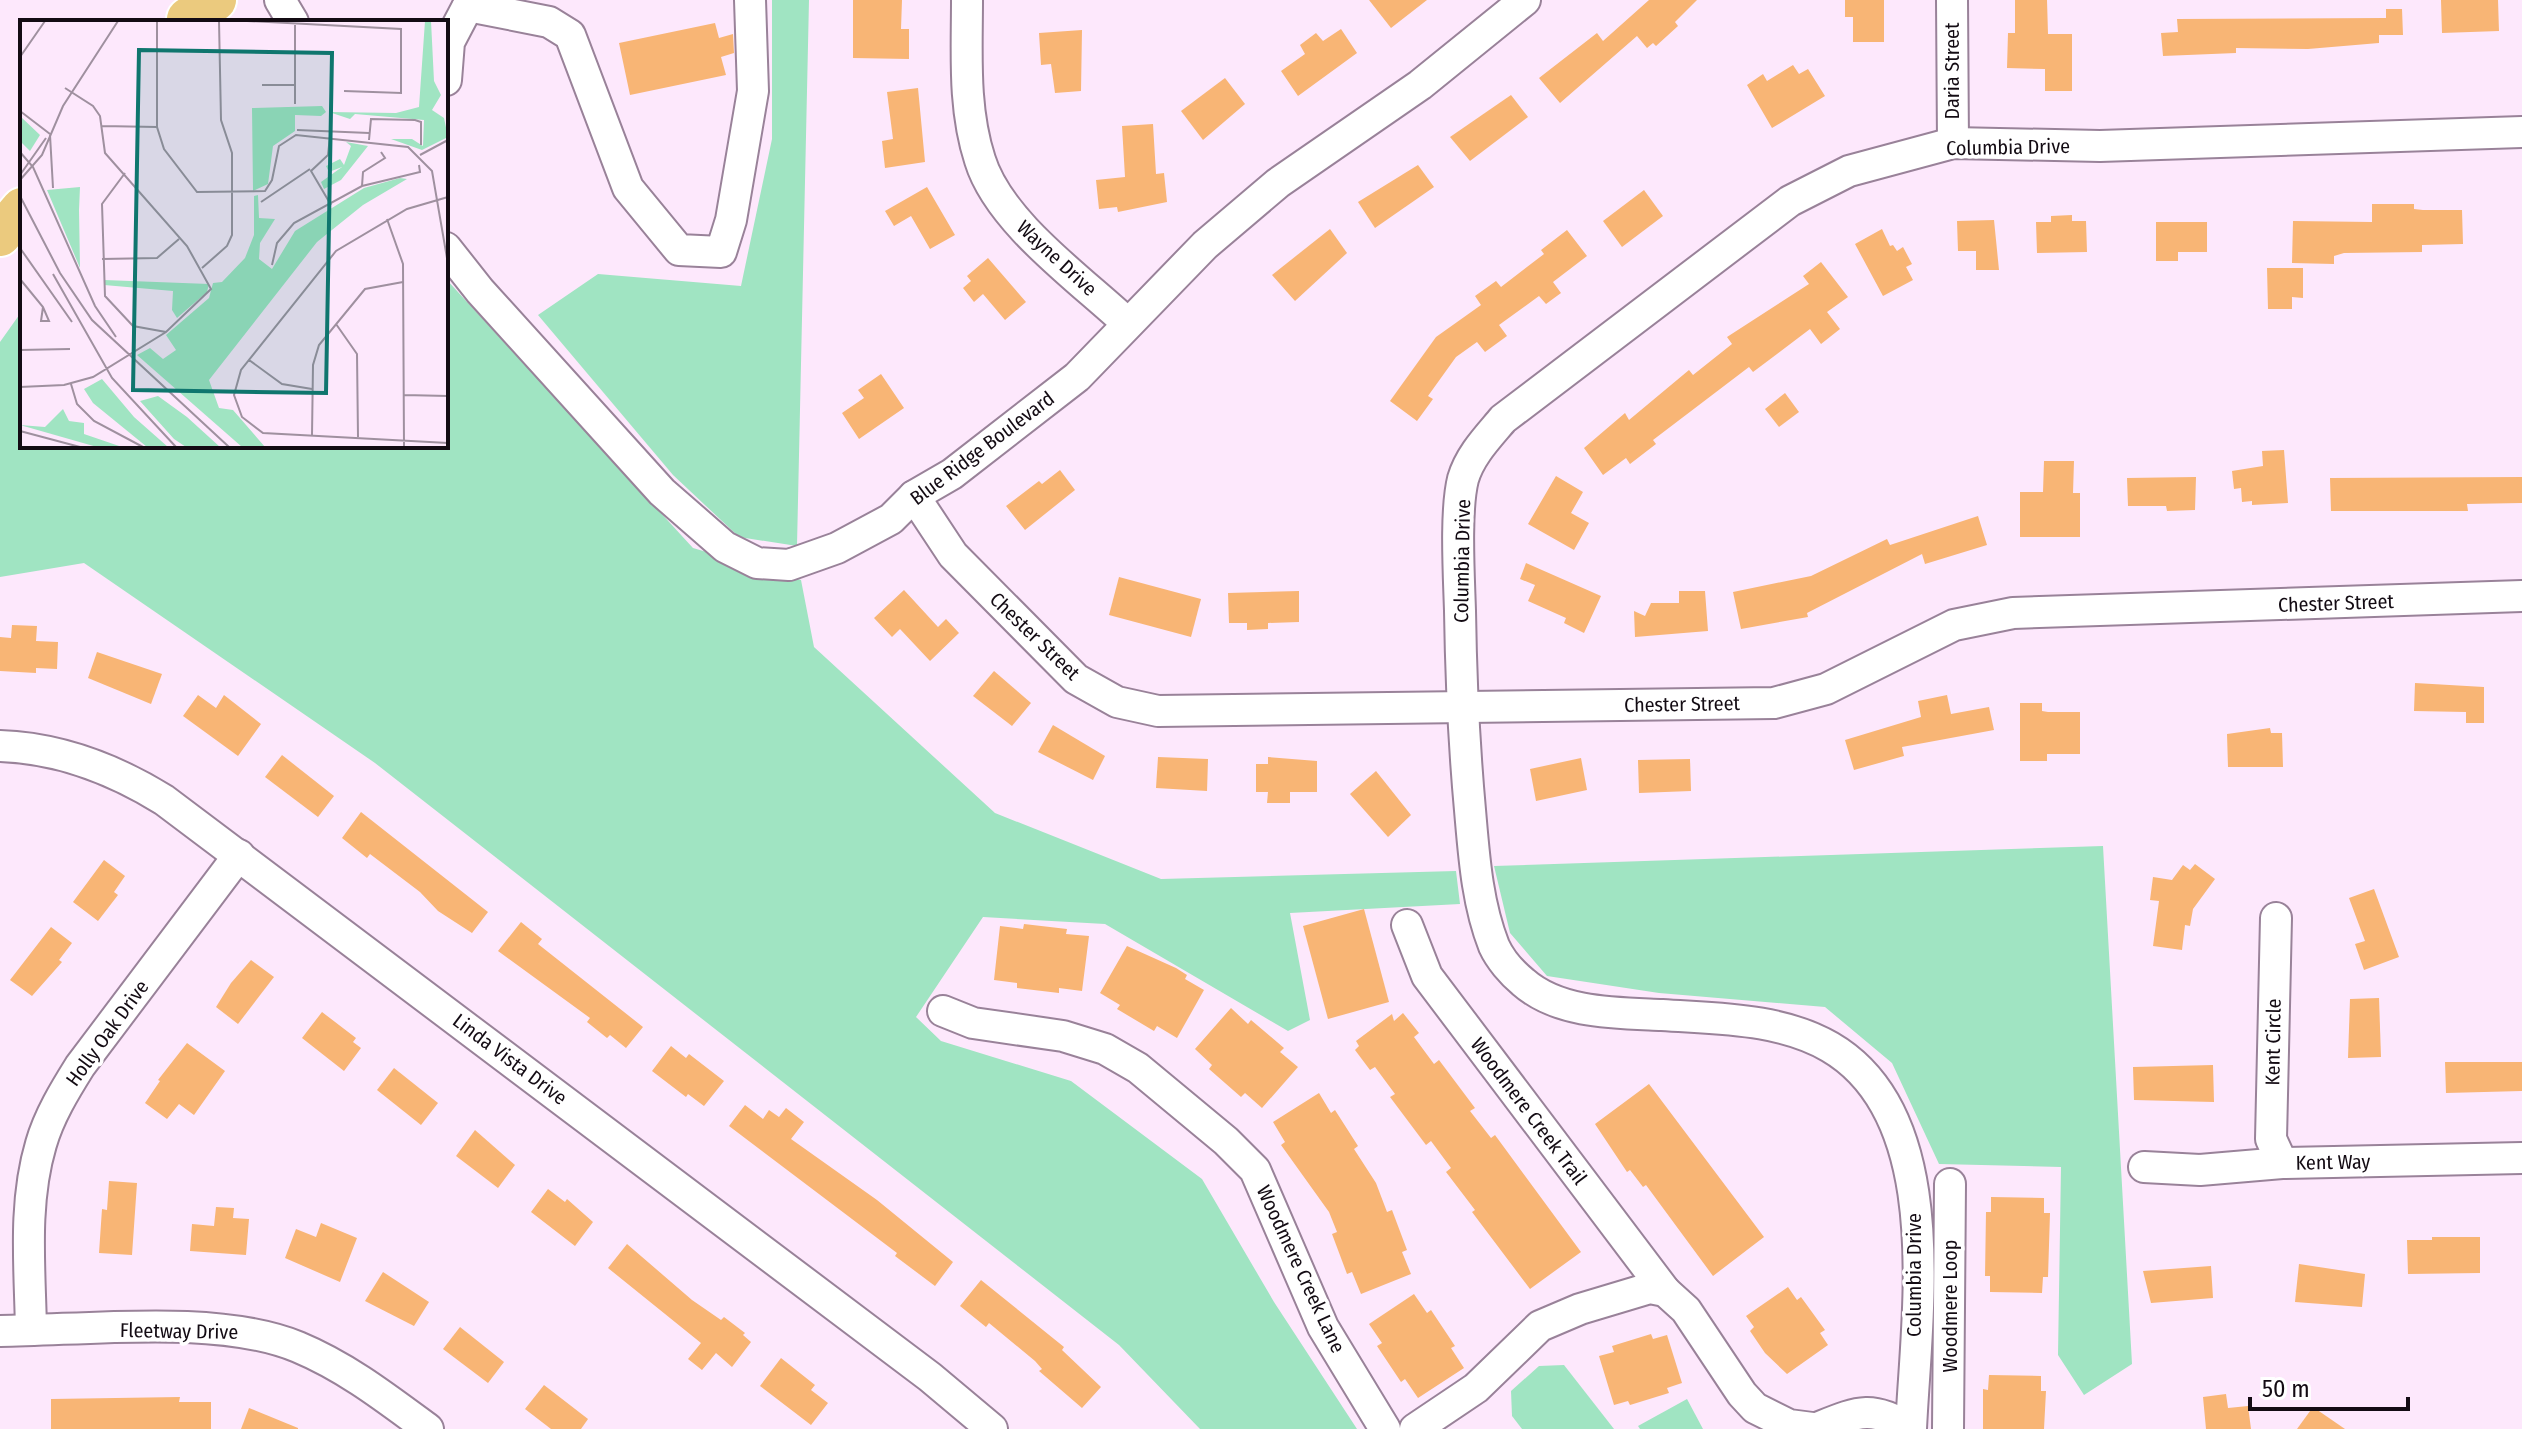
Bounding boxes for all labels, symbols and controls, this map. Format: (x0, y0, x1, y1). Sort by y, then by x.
inset map (20, 20, 448, 448)
street label: Daria Street (1940, 22, 1964, 119)
street label: Columbia Drive (1946, 134, 2070, 160)
street label: Wayne Drive (1012, 215, 1102, 301)
street label: Blue Ridge Boulevard (905, 386, 1059, 510)
street label: Columbia Drive (1449, 499, 1475, 623)
street label: Chester Street (985, 587, 1085, 685)
street label: Chester Street (2278, 589, 2395, 617)
street label: Chester Street (1624, 691, 1741, 717)
street label: Holly Oak Drive (61, 975, 153, 1091)
street label: Kent Circle (2260, 998, 2286, 1086)
street label: Linda Vista Drive (448, 1008, 572, 1110)
street label: Woodmere Creek Trail (1466, 1033, 1592, 1189)
street label: Kent Way (2295, 1149, 2371, 1175)
street label: Woodmere Creek Lane (1252, 1182, 1350, 1356)
street label: Columbia Drive (1902, 1213, 1926, 1337)
street label: Woodmere Loop (1938, 1240, 1962, 1372)
street label: Fleetway Drive (120, 1318, 238, 1344)
scale bar (2250, 1361, 2408, 1411)
text: 50 m (2262, 1375, 2310, 1403)

